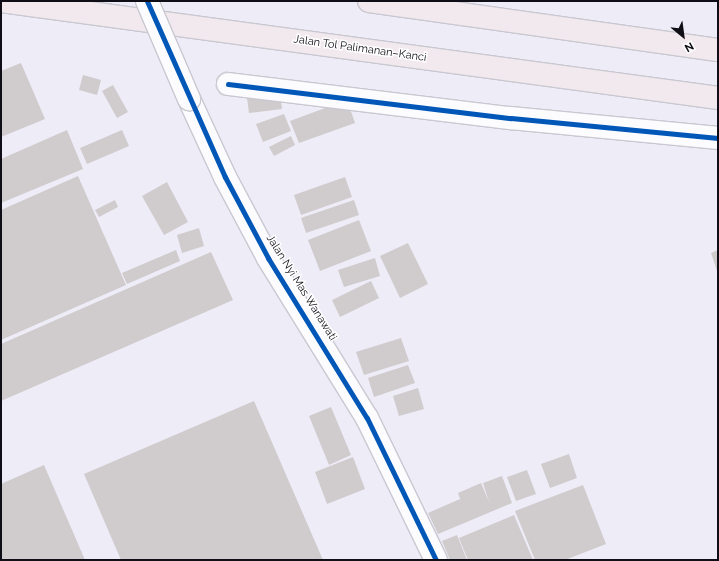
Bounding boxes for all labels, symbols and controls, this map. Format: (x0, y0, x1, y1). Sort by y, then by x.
north arrow (663, 16, 703, 56)
street label: Jalan Tol Palimanan–Kanci (292, 33, 428, 65)
text: N (682, 39, 696, 55)
street label: Jalan Nyi Mas Wanawati (263, 232, 339, 344)

